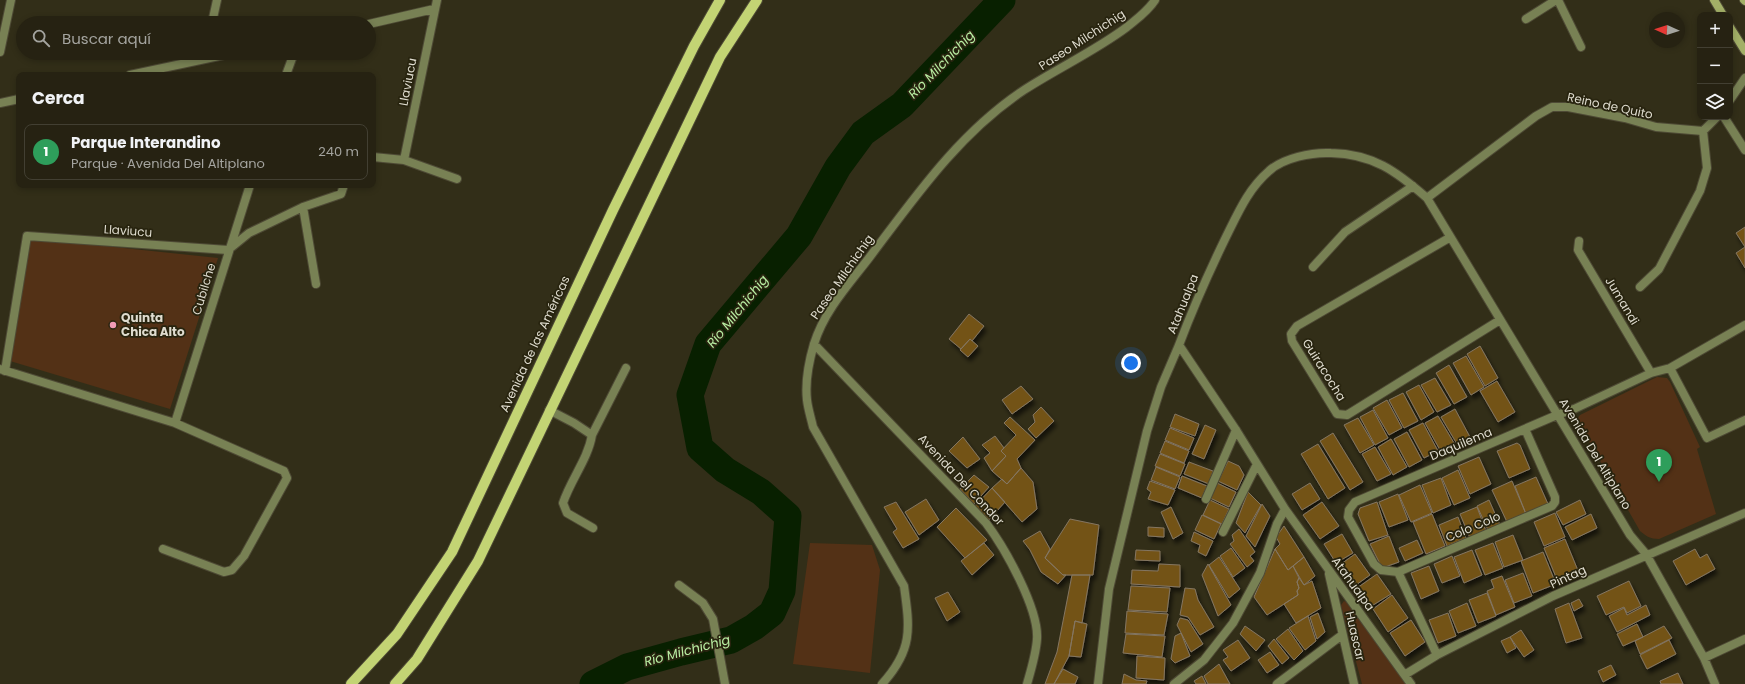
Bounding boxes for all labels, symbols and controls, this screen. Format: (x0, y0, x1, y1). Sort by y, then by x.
street label: Paseo Milchichig (1035, 5, 1128, 74)
north arrow (1649, 12, 1685, 48)
map controls (1697, 12, 1733, 120)
button: + (1697, 12, 1733, 48)
search box (16, 16, 376, 60)
water label: Río Milchichig (904, 26, 979, 103)
icon: search (30, 27, 52, 49)
text: Buscar aquí (62, 28, 151, 49)
button: − (1697, 48, 1733, 84)
street label: Llaviucu (395, 56, 420, 107)
button: layers (1697, 84, 1733, 120)
text: Cerca (32, 86, 85, 110)
street label: Reino de Quito (1566, 88, 1655, 123)
text: Parque Interandino (71, 132, 221, 153)
text: 1 (44, 142, 48, 161)
text: 240 m (318, 142, 359, 161)
text: Parque · Avenida Del Altiplano (71, 154, 265, 173)
street label: Llaviucu (103, 220, 153, 241)
street label: Paseo Milchichig (806, 231, 877, 322)
street label: Cubilche (188, 261, 219, 317)
water label: Río Milchichig (702, 271, 773, 352)
street label: Atahualpa (1163, 271, 1202, 336)
street label: Avenida de las Américas (495, 273, 574, 415)
street label: Jumandi (1601, 274, 1643, 328)
place label: Quinta Chica Alto (121, 309, 185, 340)
marker: Quinta Chica Alto (108, 320, 118, 330)
street label: Guiracocha (1299, 335, 1350, 404)
your location (1121, 353, 1141, 373)
street label: Avenida Del Altiplano (1555, 395, 1636, 513)
street label: Daquilema (1427, 423, 1495, 464)
street label: Avenida Del Condor (914, 430, 1009, 529)
pin: 1 (1646, 449, 1672, 482)
street label: Colo Colo (1443, 507, 1503, 546)
street label: Atahualpa (1328, 553, 1379, 614)
street label: Pintag (1547, 561, 1589, 592)
street label: Huascar (1342, 610, 1370, 663)
water label: Río Milchichig (642, 630, 733, 671)

